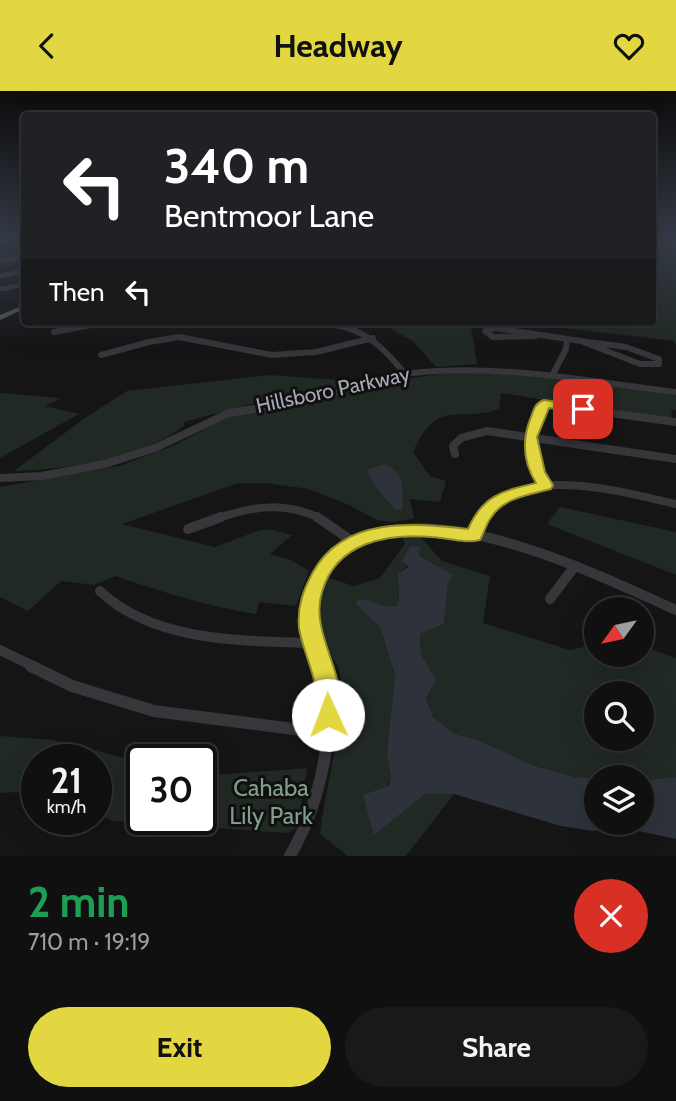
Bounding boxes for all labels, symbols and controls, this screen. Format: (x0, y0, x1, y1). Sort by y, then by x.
text: Headway (273, 26, 403, 65)
icon: back (28, 27, 66, 65)
icon: heart (610, 27, 648, 65)
text: 340 m (164, 136, 309, 195)
icon: left (49, 140, 140, 231)
text: Bentmoor Lane (164, 196, 374, 235)
icon: left (119, 273, 157, 311)
text: Then (49, 276, 105, 308)
street label: Hillsboro Parkway (254, 361, 413, 418)
pin (553, 379, 613, 439)
icon: arrive (564, 390, 602, 428)
north arrow (584, 597, 654, 667)
map controls (584, 597, 654, 835)
position arrow (291, 678, 365, 752)
button: search (584, 681, 654, 751)
speed limit sign: 30 (126, 744, 217, 835)
text: 21 (51, 759, 82, 802)
button: layers (584, 765, 654, 835)
park label: Cahaba Lily Park (229, 773, 313, 830)
text: km/h (47, 796, 86, 818)
text: 2 min (28, 876, 129, 928)
button: close (574, 879, 648, 953)
text: 710 m · 19:19 (28, 928, 150, 956)
button: Exit (28, 1007, 331, 1087)
button: Share (345, 1007, 648, 1087)

